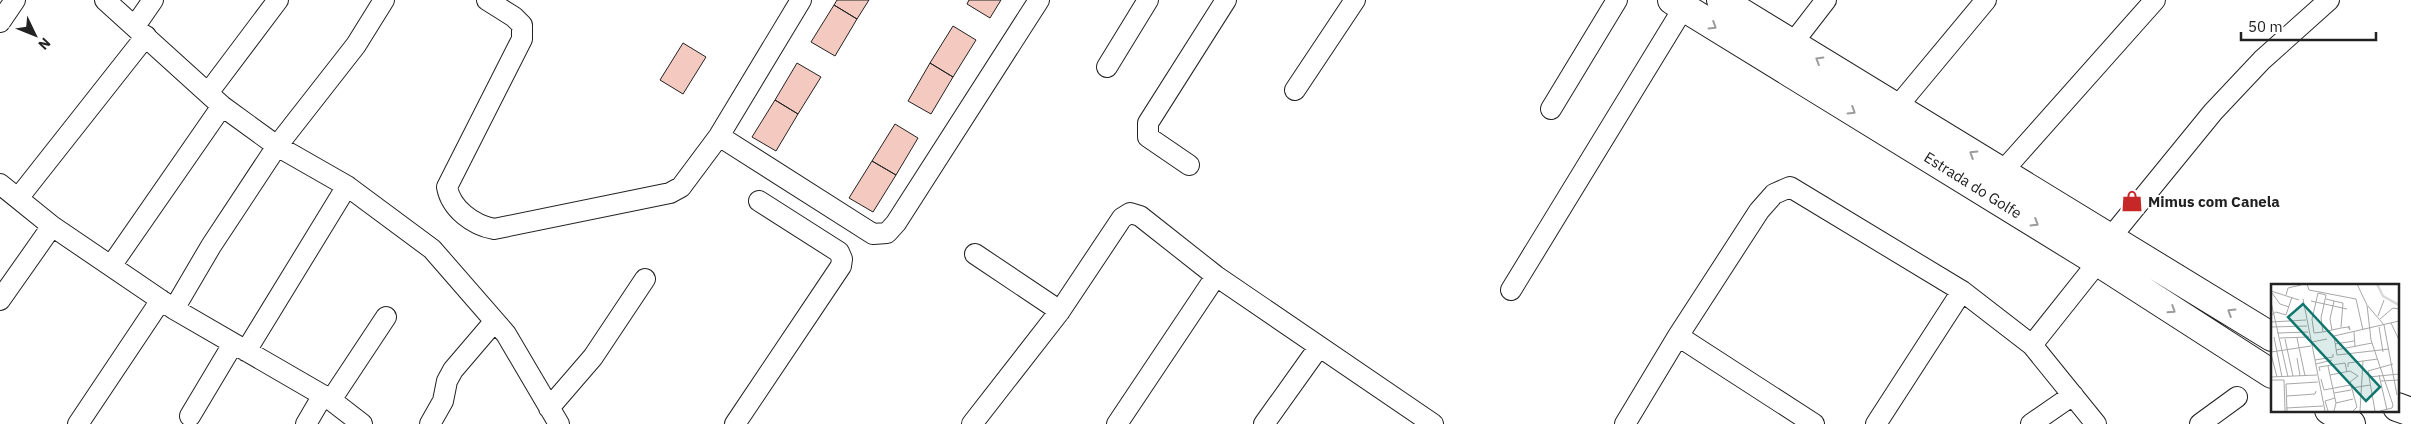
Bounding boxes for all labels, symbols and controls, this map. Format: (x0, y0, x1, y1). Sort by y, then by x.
north arrow (10, 10, 60, 60)
scale bar (2241, 10, 2376, 42)
text: 50 m (2248, 17, 2283, 36)
one-way arrow (1708, 19, 1717, 29)
text: N (34, 34, 55, 54)
one-way arrow (1816, 57, 1825, 67)
one-way arrow (1846, 104, 1855, 114)
street label: Estrada do Golfe (1921, 147, 2025, 223)
one-way arrow (1969, 151, 1978, 160)
shop icon: Mimus com Canela (2119, 188, 2145, 214)
place label: Mimus com Canela (2148, 192, 2280, 211)
one-way arrow (2029, 217, 2038, 227)
inset map (2271, 284, 2398, 412)
one-way arrow (2167, 303, 2176, 313)
one-way arrow (2227, 308, 2236, 318)

